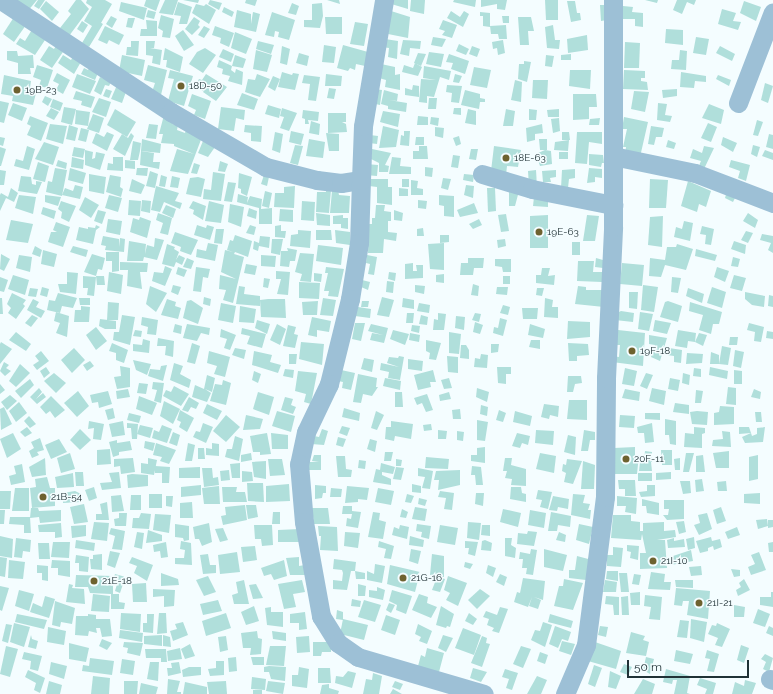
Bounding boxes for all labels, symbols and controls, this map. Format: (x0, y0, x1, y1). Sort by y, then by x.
place label: 18D-50 (189, 80, 222, 92)
marker: 18D-50 (176, 81, 186, 91)
place label: 19B-23 (25, 84, 57, 96)
marker: 19B-23 (12, 85, 22, 95)
place label: 18E-63 (514, 152, 546, 164)
marker: 18E-63 (501, 153, 511, 163)
place label: 19E-63 (547, 226, 579, 238)
marker: 19E-63 (534, 227, 544, 237)
place label: 19F-18 (640, 345, 670, 357)
marker: 19F-18 (627, 346, 637, 356)
place label: 20F-11 (634, 453, 664, 465)
marker: 20F-11 (621, 454, 631, 464)
place label: 21B-54 (51, 491, 82, 503)
marker: 21B-54 (38, 492, 48, 502)
place label: 21I-10 (661, 555, 688, 567)
marker: 21I-10 (648, 556, 658, 566)
place label: 21G-16 (411, 572, 442, 584)
marker: 21G-16 (398, 573, 408, 583)
place label: 21E-18 (102, 575, 132, 587)
marker: 21E-18 (89, 576, 99, 586)
place label: 21I-21 (707, 597, 733, 609)
marker: 21I-21 (694, 598, 704, 608)
scale bar (629, 652, 751, 678)
text: 50 m (634, 660, 662, 674)

